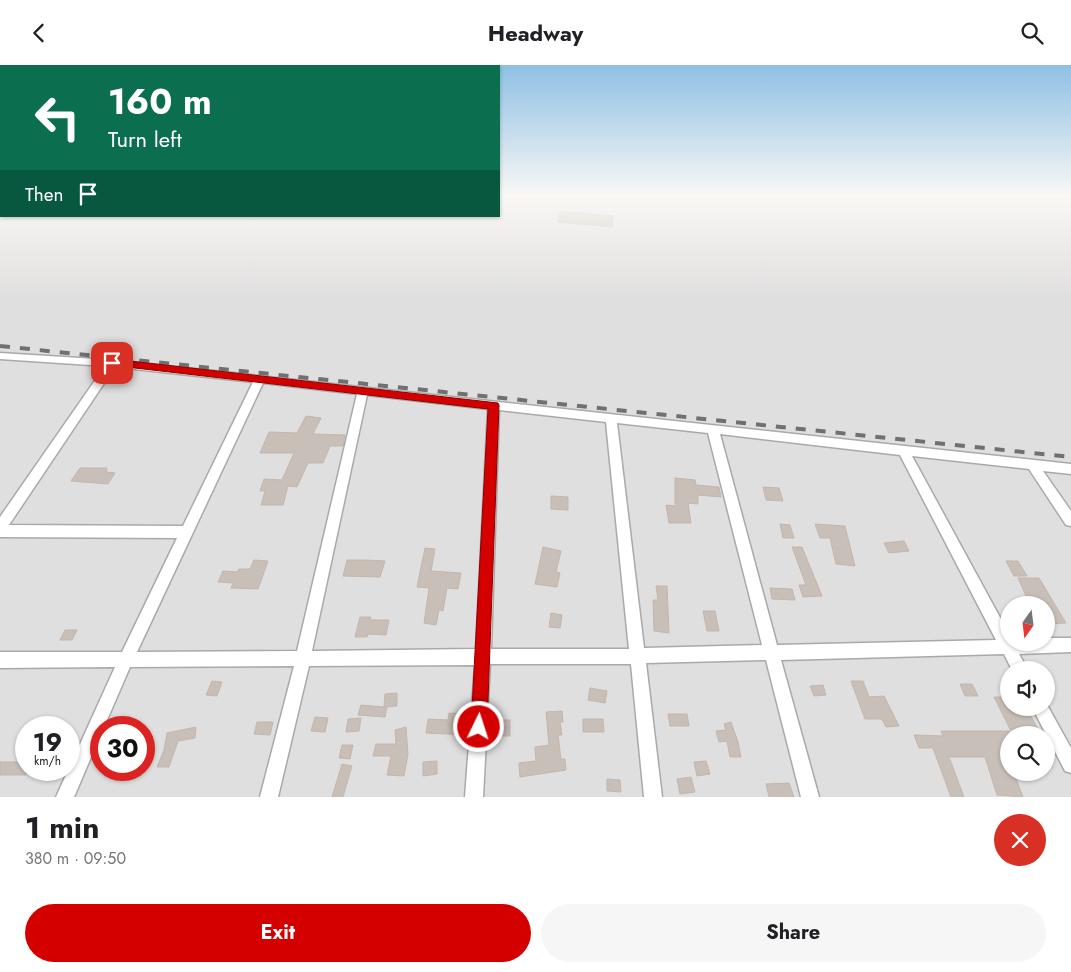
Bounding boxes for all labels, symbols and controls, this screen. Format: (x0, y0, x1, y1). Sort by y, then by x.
text: Headway (488, 17, 583, 49)
icon: back (25, 19, 53, 47)
icon: search (1018, 19, 1046, 47)
text: 160 m (108, 77, 212, 127)
icon: left (25, 85, 90, 150)
text: Turn left (108, 123, 182, 155)
icon: arrive (74, 180, 102, 208)
text: Then (25, 181, 64, 208)
pin (91, 342, 133, 384)
icon: arrive (98, 349, 126, 377)
north arrow (1000, 596, 1055, 651)
map controls (1000, 596, 1055, 781)
button: sound (1000, 661, 1055, 716)
position arrow (452, 700, 504, 752)
speed limit sign: 30 (90, 716, 155, 781)
text: 19 (33, 724, 62, 760)
button: search (1000, 726, 1055, 781)
text: km/h (34, 752, 61, 770)
text: 1 min (25, 806, 99, 849)
button: close (994, 814, 1046, 866)
text: 380 m · 09:50 (25, 847, 126, 870)
button: Exit (25, 904, 531, 962)
button: Share (541, 904, 1046, 962)

